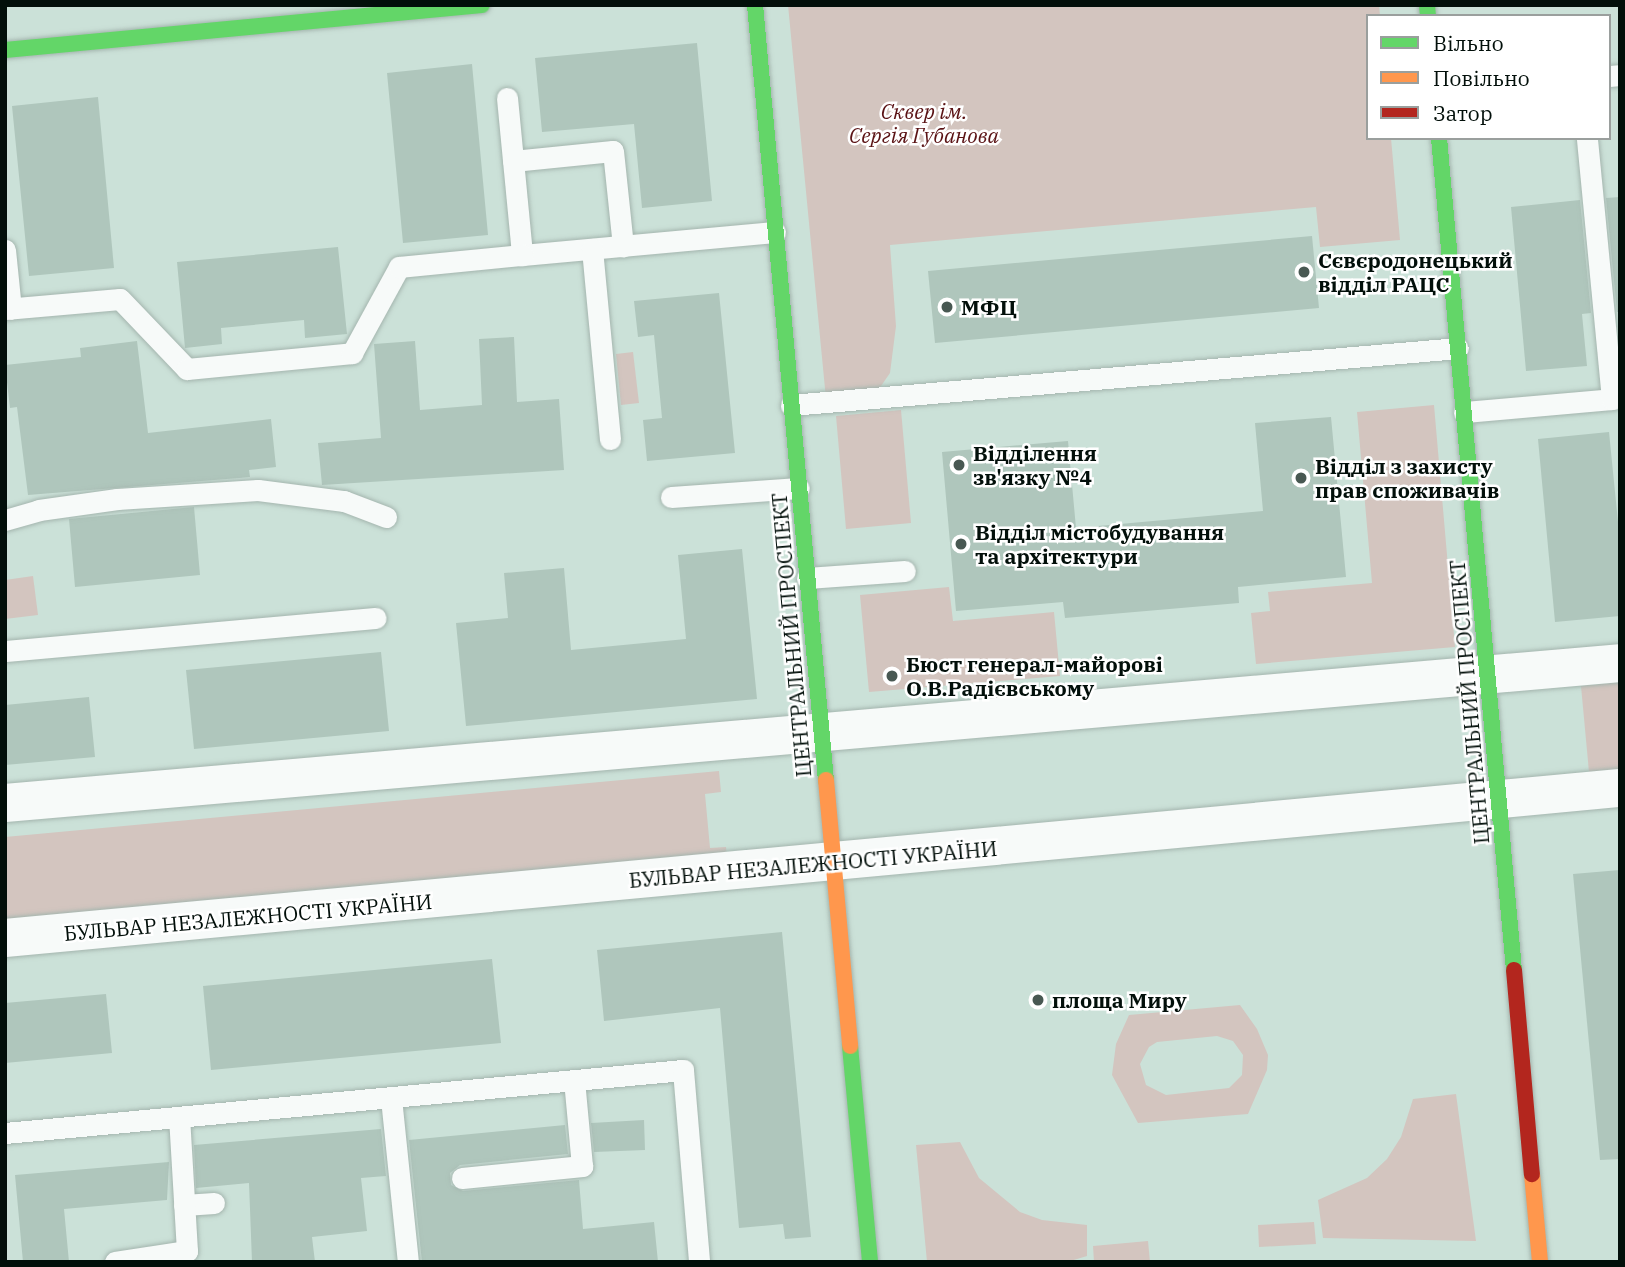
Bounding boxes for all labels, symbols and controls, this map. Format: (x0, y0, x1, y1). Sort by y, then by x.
legend (1366, 14, 1611, 140)
text: Вільно (1433, 29, 1504, 57)
text: Повільно (1433, 64, 1530, 92)
park label: Сквер ім. Сергія Губанова (849, 98, 999, 148)
text: Затор (1433, 99, 1493, 127)
place label: Сєвєродонецький відділ РАЦС (1318, 247, 1513, 297)
marker: Сєвєродонецький відділ РАЦС (1296, 264, 1312, 280)
place label: МФЦ (961, 294, 1017, 320)
marker: МФЦ (939, 299, 955, 315)
place label: Відділення зв'язку №4 (973, 440, 1097, 490)
place label: Відділ з захисту прав споживачів (1315, 453, 1499, 503)
marker: Відділення зв'язку №4 (951, 457, 967, 473)
marker: Відділ з захисту прав споживачів (1293, 470, 1309, 486)
street label: ЦЕНТРАЛЬНИЙ ПРОСПЕКТ (766, 492, 816, 778)
place label: Відділ містобудування та архітектури (975, 519, 1224, 569)
marker: Відділ містобудування та архітектури (953, 536, 969, 552)
street label: ЦЕНТРАЛЬНИЙ ПРОСПЕКТ (1444, 559, 1494, 845)
place label: Бюст генерал-майорові О.В.Радієвському (906, 651, 1163, 701)
marker: Бюст генерал-майорові О.В.Радієвському (884, 668, 900, 684)
street label: БУЛЬВАР НЕЗАЛЕЖНОСТІ УКРАЇНИ (628, 835, 998, 893)
street label: БУЛЬВАР НЕЗАЛЕЖНОСТІ УКРАЇНИ (63, 888, 433, 946)
place label: площа Миру (1052, 987, 1187, 1013)
marker: площа Миру (1030, 992, 1046, 1008)

